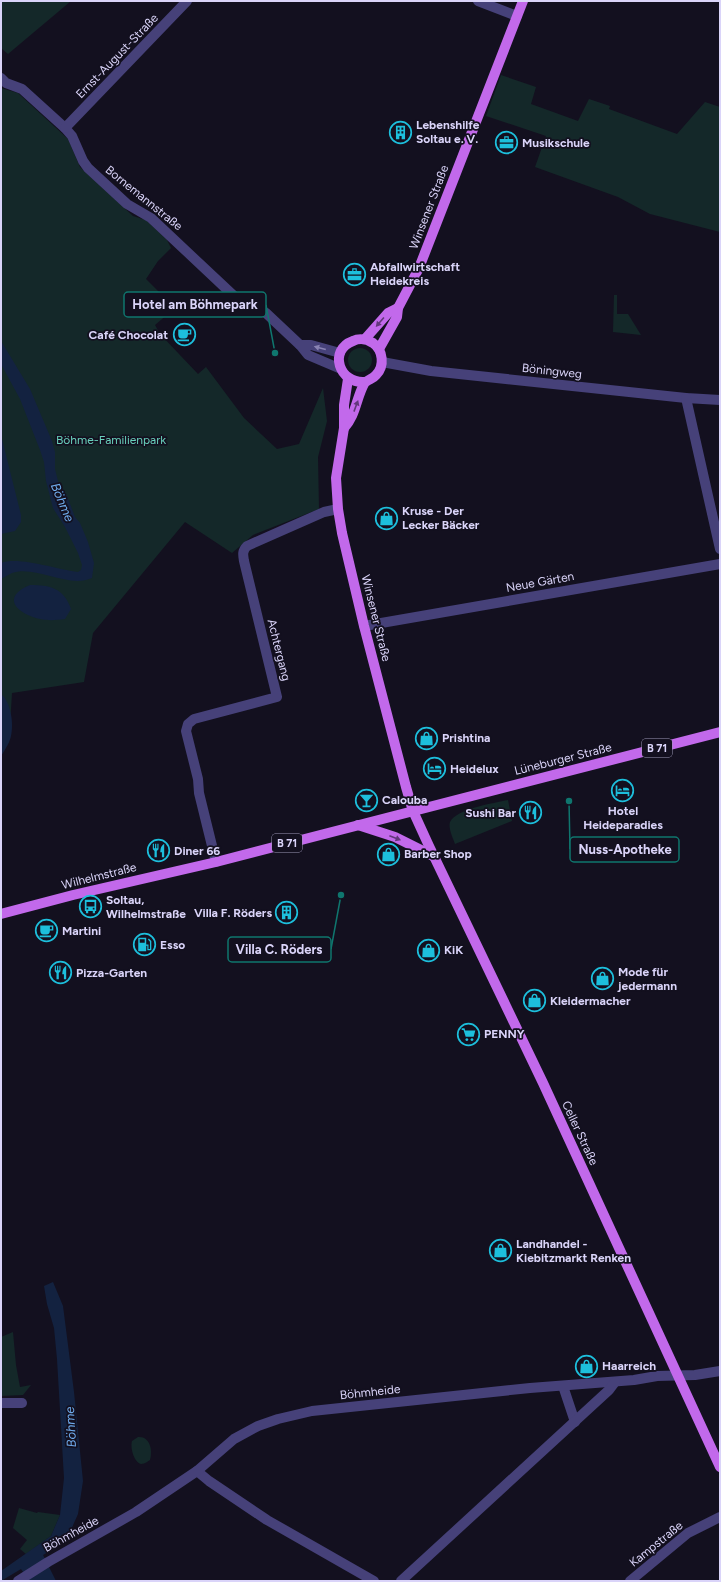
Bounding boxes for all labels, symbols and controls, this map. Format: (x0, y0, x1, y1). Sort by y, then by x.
street label: Ernst-August-Straße (73, 11, 161, 101)
place label: Lebenshilfe Soltau e. V. (416, 118, 480, 146)
building icon: Lebenshilfe Soltau e. V. (387, 119, 413, 145)
office icon: Musikschule (493, 130, 519, 156)
place label: Musikschule (522, 136, 590, 150)
street label: Bornemannstraße (103, 163, 186, 234)
street label: Winsener Straße (407, 163, 452, 251)
place label: Abfallwirtschaft Heidekreis (370, 260, 460, 288)
office icon: Abfallwirtschaft Heidekreis (341, 261, 367, 287)
callout: Hotel am Böhmepark (124, 292, 266, 317)
text: Hotel am Böhmepark (132, 297, 258, 312)
one-way arrow (376, 317, 385, 327)
cafe icon: Café Chocolat (171, 322, 197, 348)
place label: Café Chocolat (89, 328, 168, 342)
one-way arrow (314, 345, 326, 351)
street label: Böningweg (521, 361, 583, 381)
one-way arrow (353, 399, 359, 411)
park label: Böhme-Familienpark (56, 433, 166, 447)
water label: Böhme (48, 480, 77, 524)
place label: Kruse - Der Lecker Bäcker (402, 504, 480, 532)
shop icon: Kruse - Der Lecker Bäcker (374, 505, 400, 531)
street label: Neue Gärten (505, 569, 576, 595)
street label: Winsener Straße (358, 573, 394, 663)
street label: Achtergang (265, 618, 293, 682)
shop icon: Prishtina (413, 725, 439, 751)
place label: Prishtina (442, 731, 491, 745)
road number: B 71 (642, 739, 672, 757)
street label: Lüneburger Straße (513, 740, 614, 778)
hotel icon: Heidelux (421, 756, 447, 782)
place label: Heidelux (450, 762, 499, 776)
hotel icon: Hotel Heideparadies (610, 777, 636, 803)
bar icon: Calouba (353, 787, 379, 813)
place label: Calouba (382, 793, 427, 807)
restaurant icon: Sushi Bar (518, 800, 544, 826)
place label: Hotel Heideparadies (583, 804, 663, 832)
place label: Sushi Bar (465, 806, 516, 820)
road number: B 71 (272, 834, 302, 852)
one-way arrow (389, 835, 401, 841)
callout: Nuss-Apotheke (570, 837, 679, 862)
restaurant icon: Diner 66 (145, 838, 171, 864)
shop icon: Barber Shop (376, 841, 402, 867)
text: Nuss-Apotheke (578, 842, 672, 857)
place label: Diner 66 (174, 844, 220, 858)
place label: Barber Shop (404, 847, 472, 861)
street label: Wilhelmstraße (60, 860, 138, 892)
place label: Soltau, Wilhelmstraße (106, 893, 186, 921)
bus stop icon: Soltau, Wilhelmstraße (77, 894, 103, 920)
building icon: Villa F. Röders (274, 900, 300, 926)
place label: Villa F. Röders (194, 906, 272, 920)
cafe icon: Martini (34, 918, 60, 944)
place label: Martini (62, 924, 101, 938)
fuel station icon: Esso (131, 932, 157, 958)
callout: Villa C. Röders (228, 937, 331, 962)
shop icon: KiK (416, 937, 442, 963)
place label: Esso (160, 938, 185, 952)
text: Villa C. Röders (236, 942, 322, 957)
place label: KiK (444, 943, 463, 957)
restaurant icon: Pizza-Garten (47, 960, 73, 986)
place label: Mode für jedermann (617, 965, 677, 993)
place label: Pizza-Garten (76, 966, 147, 980)
shop icon: Mode für jedermann (589, 966, 615, 992)
shop icon: Kleidermacher (522, 988, 548, 1014)
place label: Kleidermacher (550, 994, 631, 1008)
supermarket icon: PENNY (456, 1021, 482, 1047)
place label: PENNY (484, 1027, 525, 1041)
street label: Celler Straße (559, 1099, 601, 1168)
place label: Landhandel - Kiebitzmarkt Renken (516, 1237, 631, 1265)
shop icon: Landhandel - Kiebitzmarkt Renken (487, 1238, 513, 1264)
shop icon: Haarreich (573, 1353, 599, 1379)
place label: Haarreich (602, 1359, 656, 1373)
street label: Böhmheide (339, 1382, 401, 1402)
water label: Böhme (62, 1406, 79, 1448)
street label: Böhmheide (41, 1513, 101, 1555)
street label: Kampstraße (627, 1518, 686, 1570)

